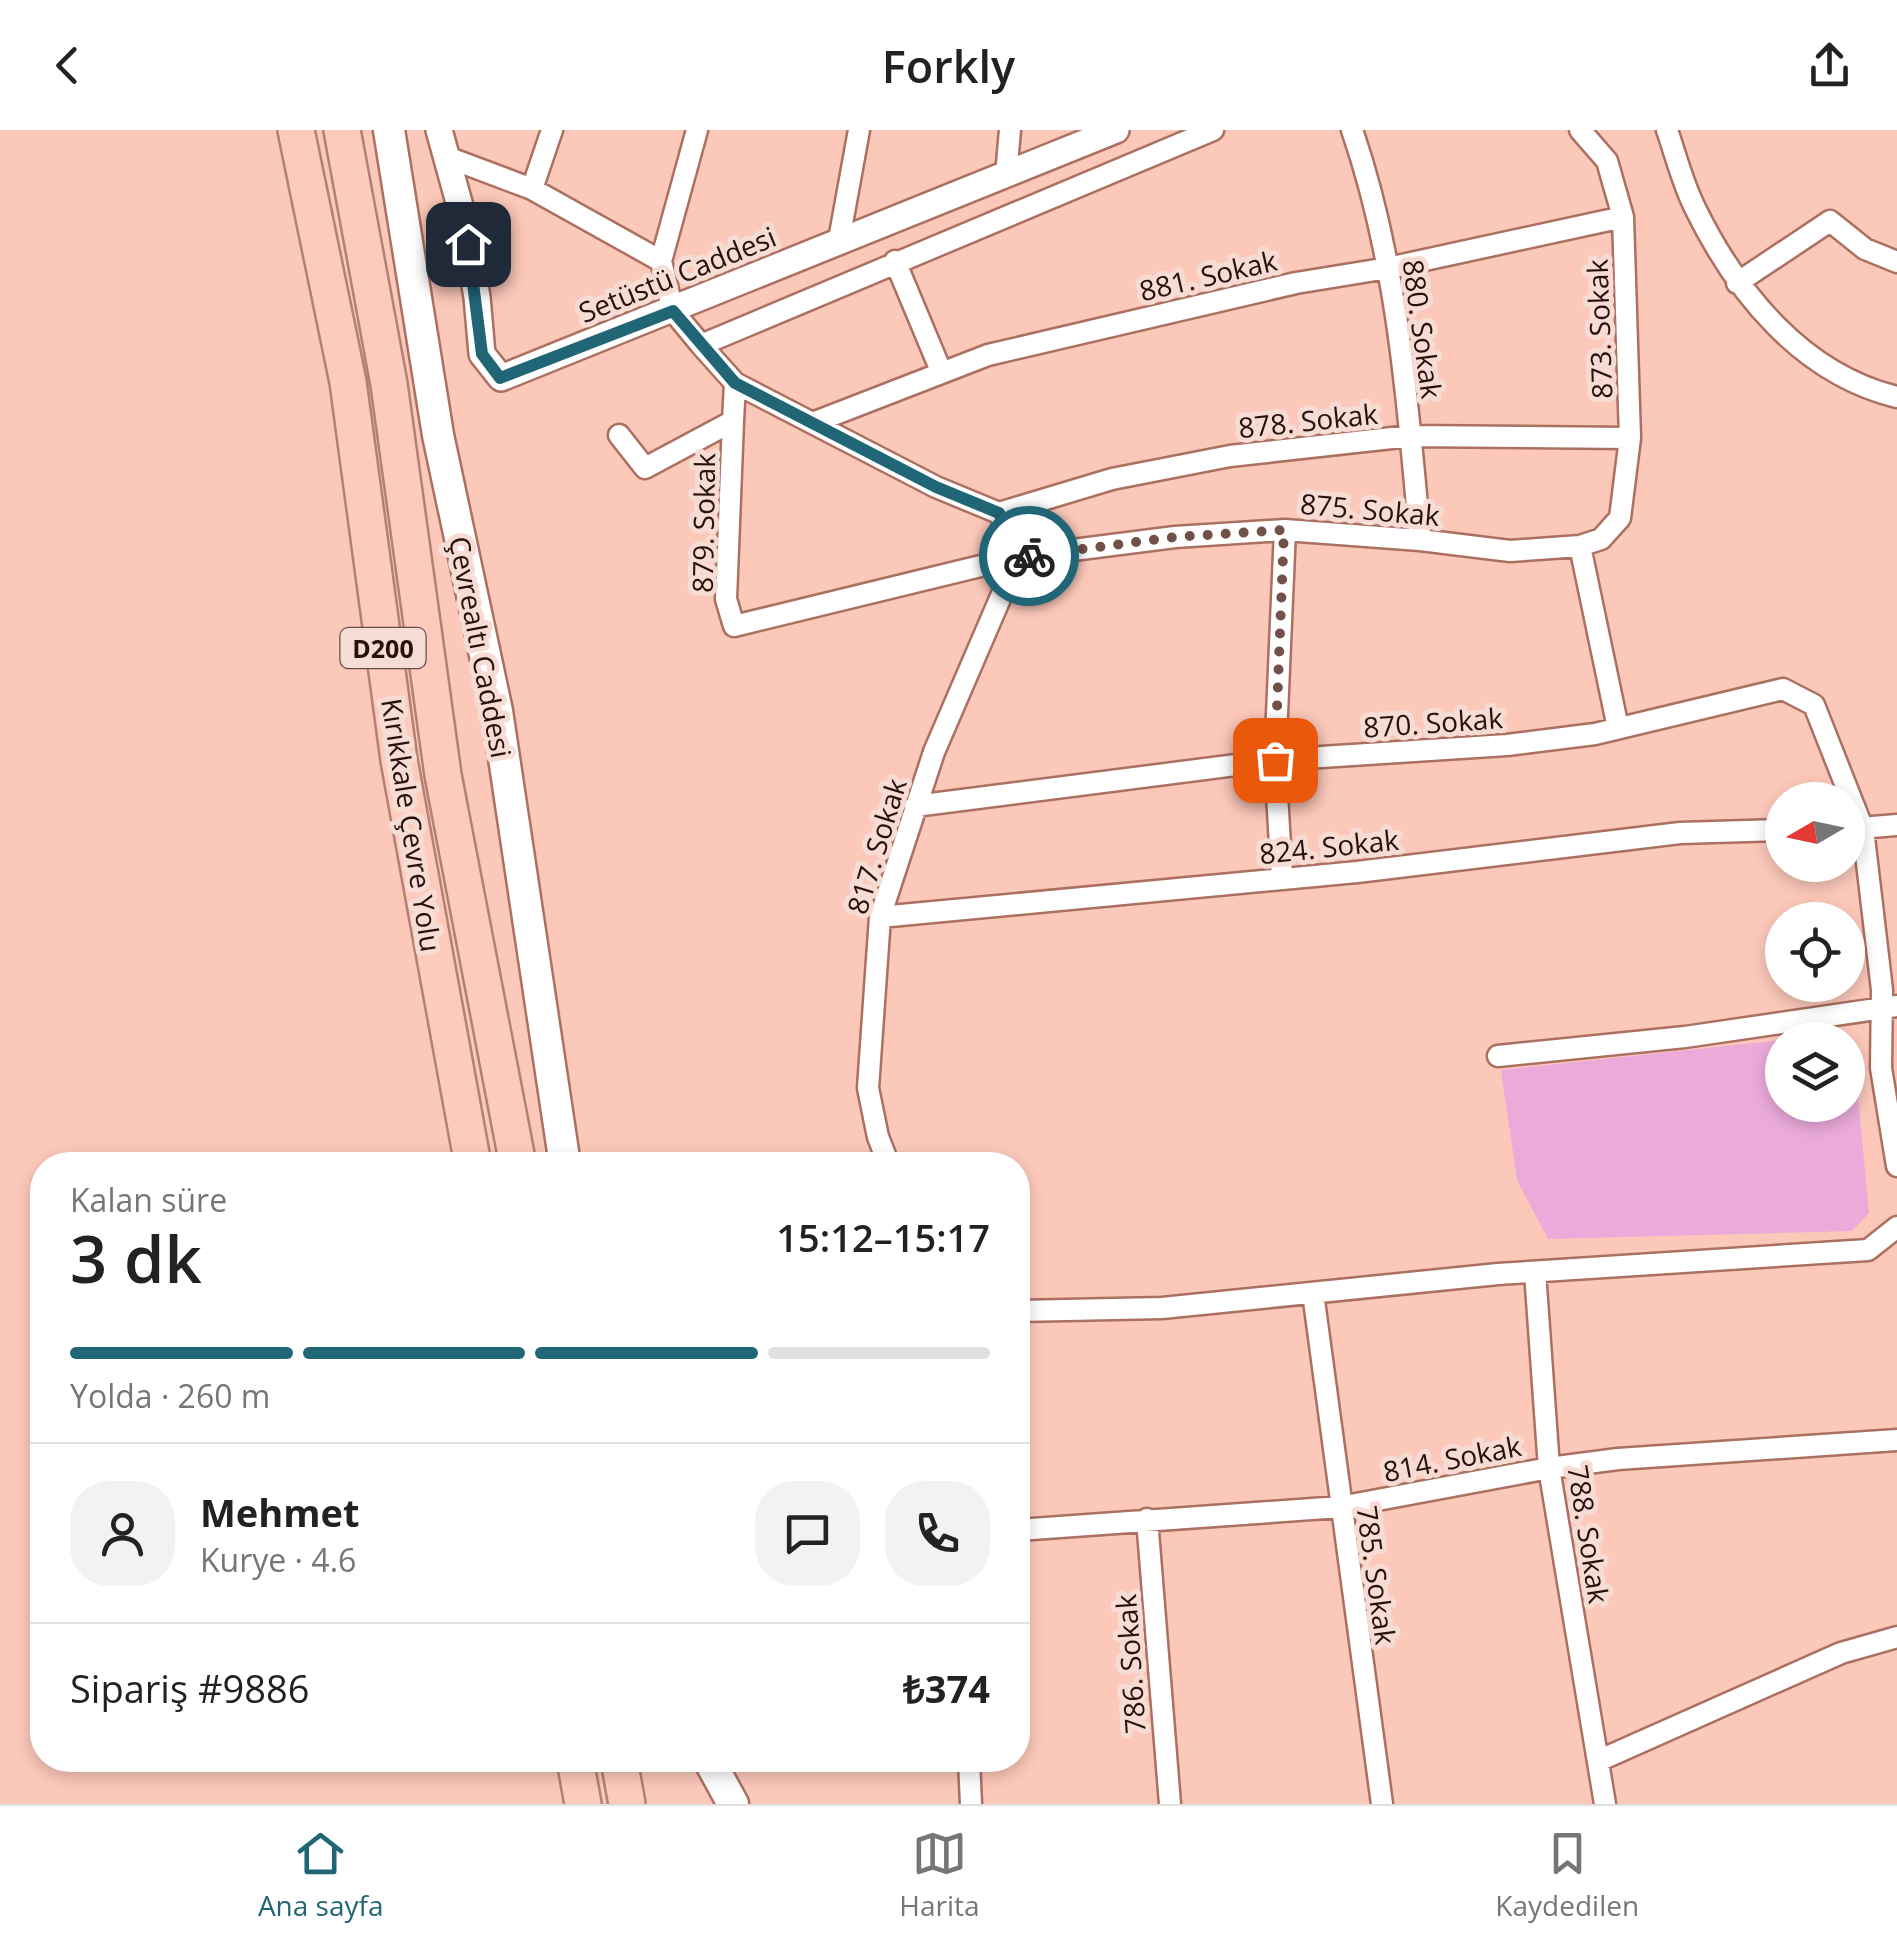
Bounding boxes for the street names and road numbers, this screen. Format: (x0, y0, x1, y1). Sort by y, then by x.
street label: Setüstü Caddesi (573, 217, 781, 331)
street label: 881. Sokak (1136, 241, 1281, 309)
street label: 880. Sokak (1394, 257, 1452, 401)
street label: 873. Sokak (1578, 258, 1620, 400)
street label: 878. Sokak (1236, 394, 1380, 446)
street label: 879. Sokak (683, 452, 723, 593)
street label: 875. Sokak (1299, 484, 1442, 534)
street label: Çevrealtı Caddesi (441, 533, 521, 761)
road number: D200 (340, 628, 426, 668)
street label: Kırıkkale Çevre Yolu (373, 695, 451, 955)
street label: 870. Sokak (1362, 698, 1504, 746)
street label: 817. Sokak (837, 773, 915, 918)
street label: 824. Sokak (1257, 820, 1401, 872)
street label: 814. Sokak (1380, 1426, 1525, 1490)
street label: 788. Sokak (1559, 1462, 1619, 1606)
street label: 785. Sokak (1348, 1503, 1406, 1647)
street label: 786. Sokak (1106, 1593, 1154, 1735)

